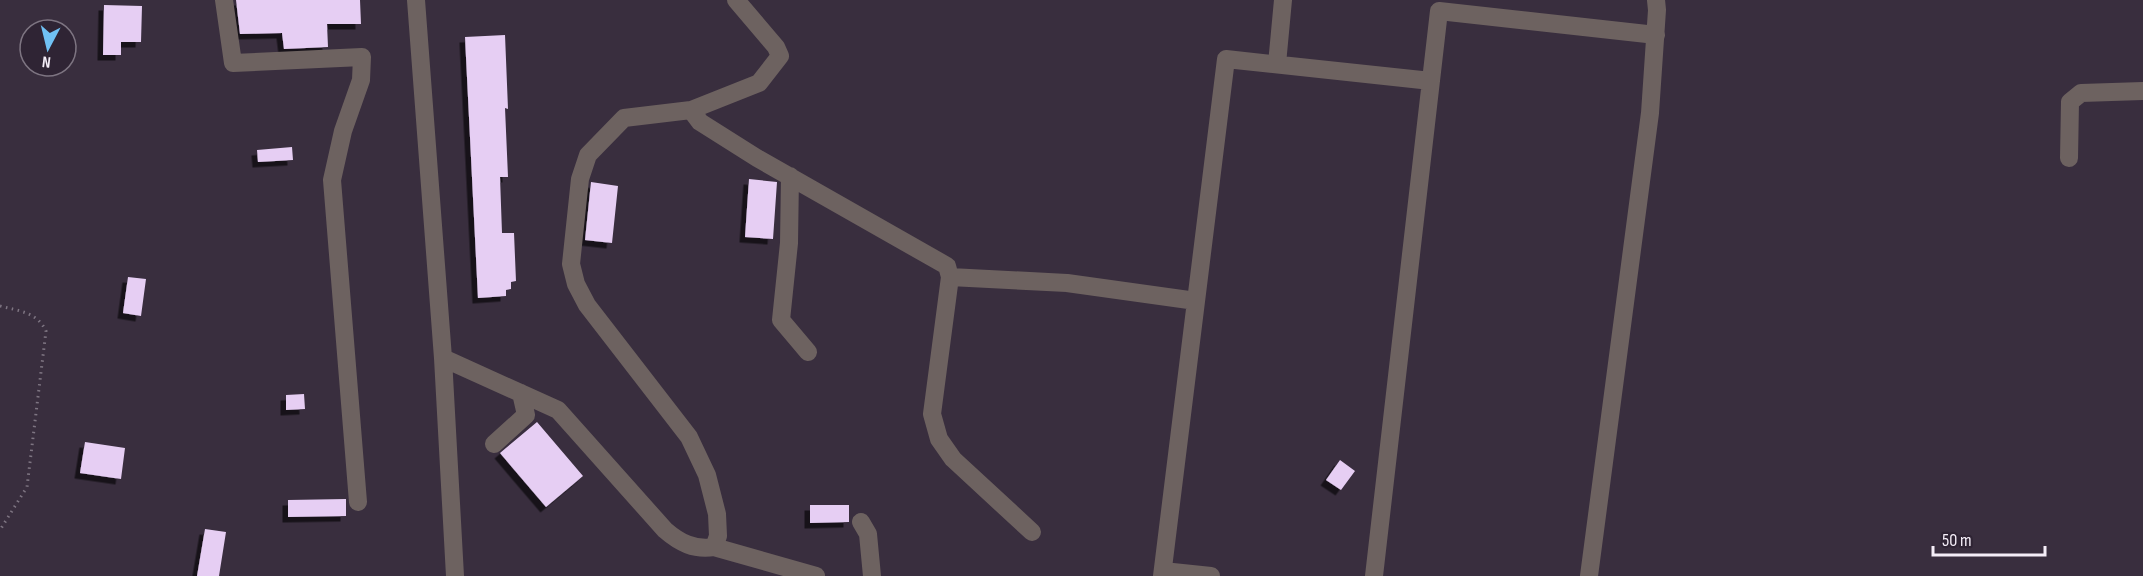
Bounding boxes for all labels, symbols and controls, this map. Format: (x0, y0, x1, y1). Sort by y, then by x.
north arrow (18, 18, 78, 78)
text: N (41, 51, 52, 71)
scale bar (1933, 519, 2046, 557)
text: 50 m (1942, 530, 1972, 551)

